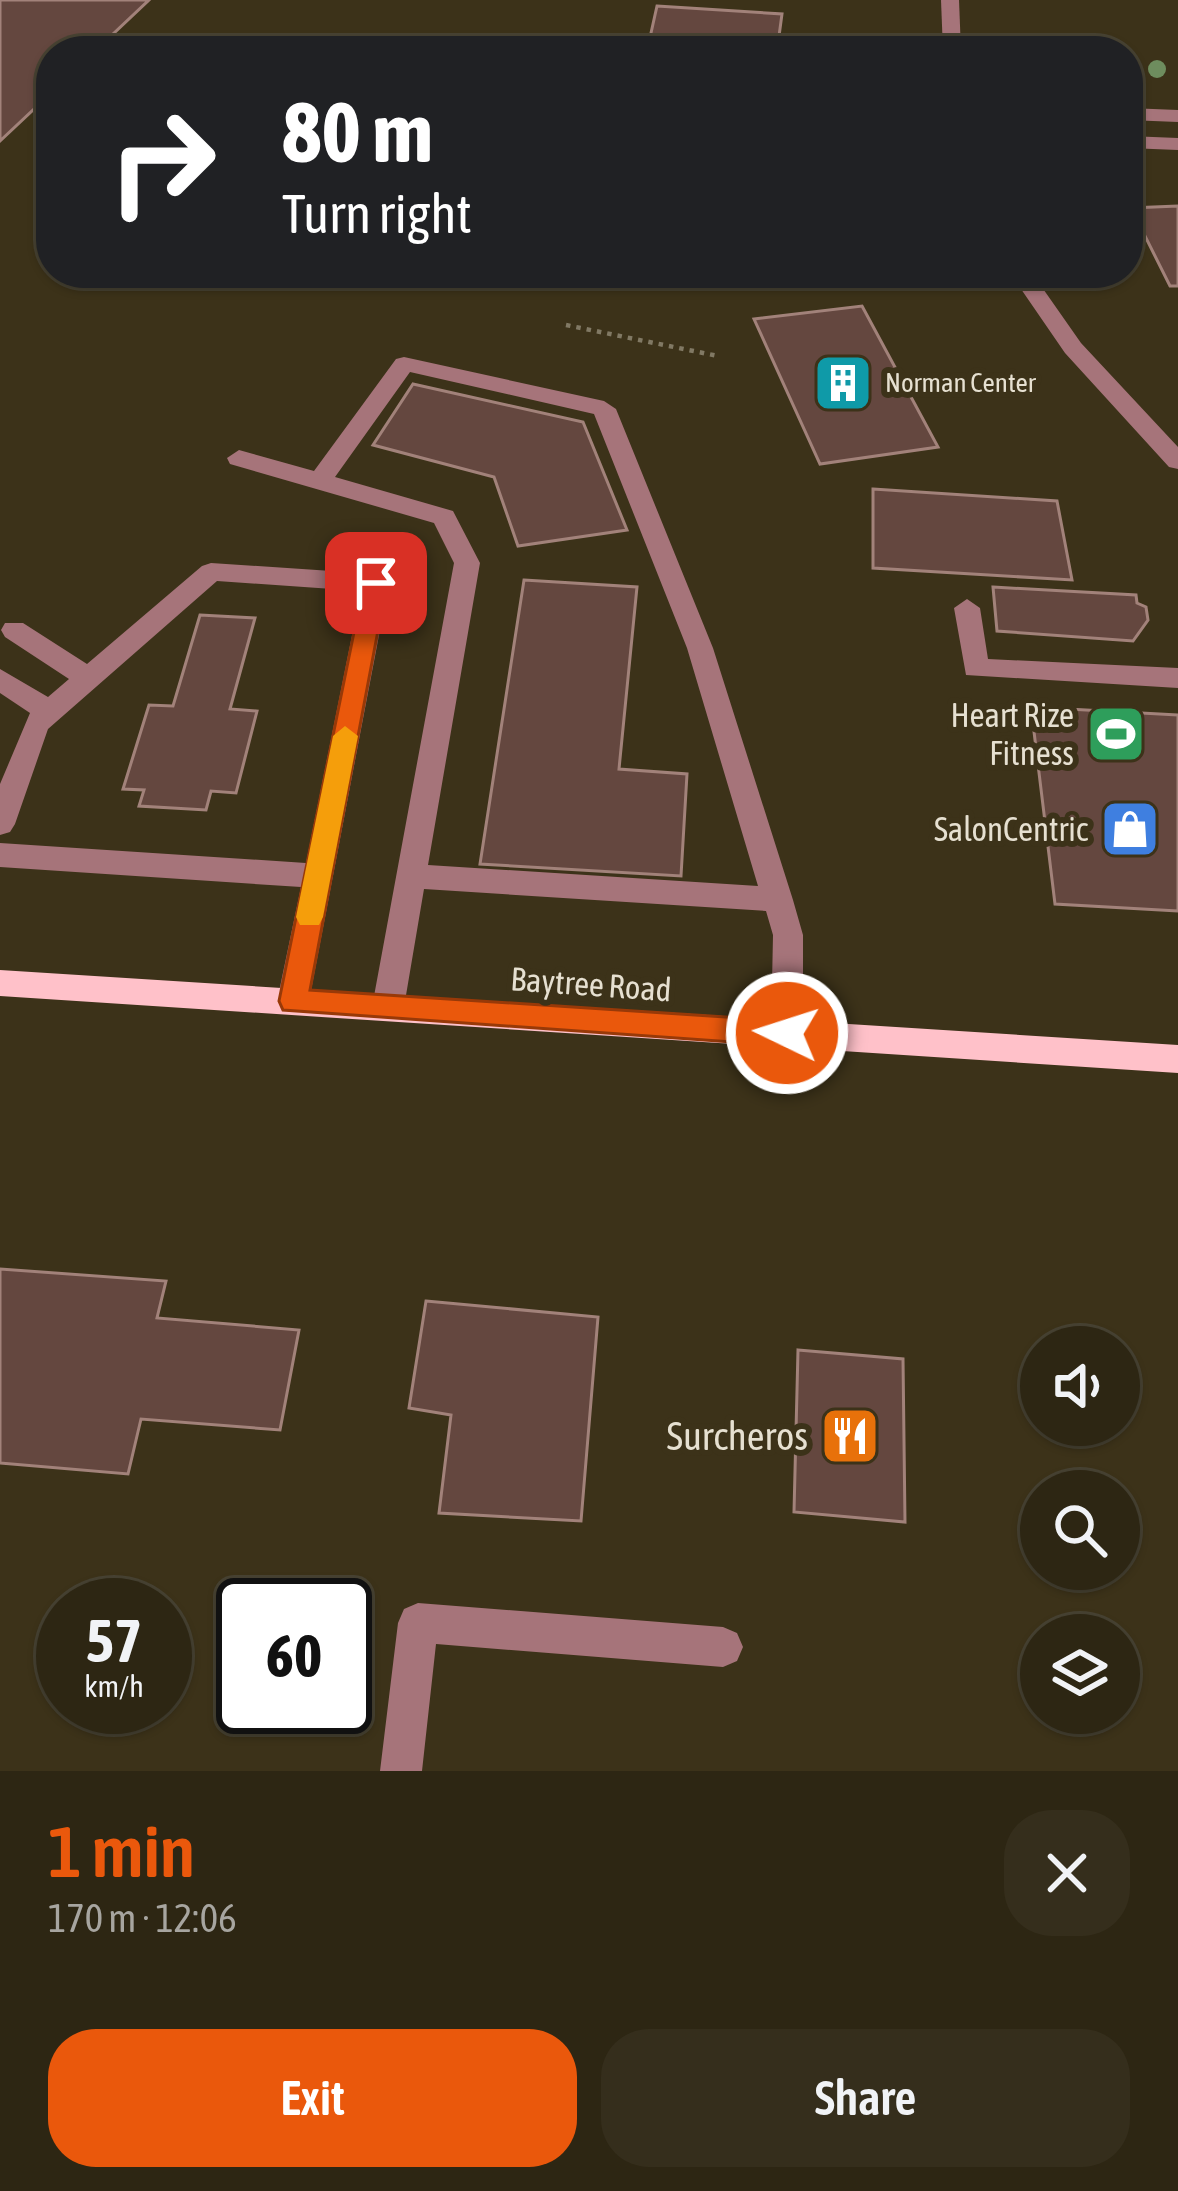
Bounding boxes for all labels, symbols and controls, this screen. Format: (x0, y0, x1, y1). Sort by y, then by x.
icon: right (84, 84, 240, 240)
text: 80 m (282, 84, 433, 180)
text: Turn right (282, 183, 472, 244)
building icon: Norman Center (812, 352, 874, 414)
place label: Norman Center (885, 367, 1037, 398)
pin (325, 532, 427, 634)
icon: arrive (343, 550, 409, 616)
place label: Heart Rize Fitness (950, 696, 1074, 772)
sports icon: Heart Rize Fitness (1085, 703, 1147, 765)
shop icon: SalonCentric (1099, 798, 1161, 860)
place label: SalonCentric (934, 810, 1089, 848)
street label: Baytree Road (509, 959, 673, 1009)
position arrow (724, 970, 850, 1096)
map controls (1020, 1326, 1140, 1734)
button: sound (1020, 1326, 1140, 1446)
restaurant icon: Surcheros (819, 1405, 881, 1467)
place label: Surcheros (667, 1414, 808, 1458)
button: search (1020, 1470, 1140, 1590)
speed limit sign: 60 (216, 1578, 372, 1734)
text: 57 (86, 1606, 142, 1675)
button: layers (1020, 1614, 1140, 1734)
text: km/h (84, 1669, 144, 1703)
text: 1 min (48, 1810, 195, 1892)
button: close (1004, 1810, 1130, 1936)
text: 170 m · 12:06 (48, 1896, 237, 1940)
button: Exit (48, 2029, 577, 2167)
button: Share (601, 2029, 1130, 2167)

